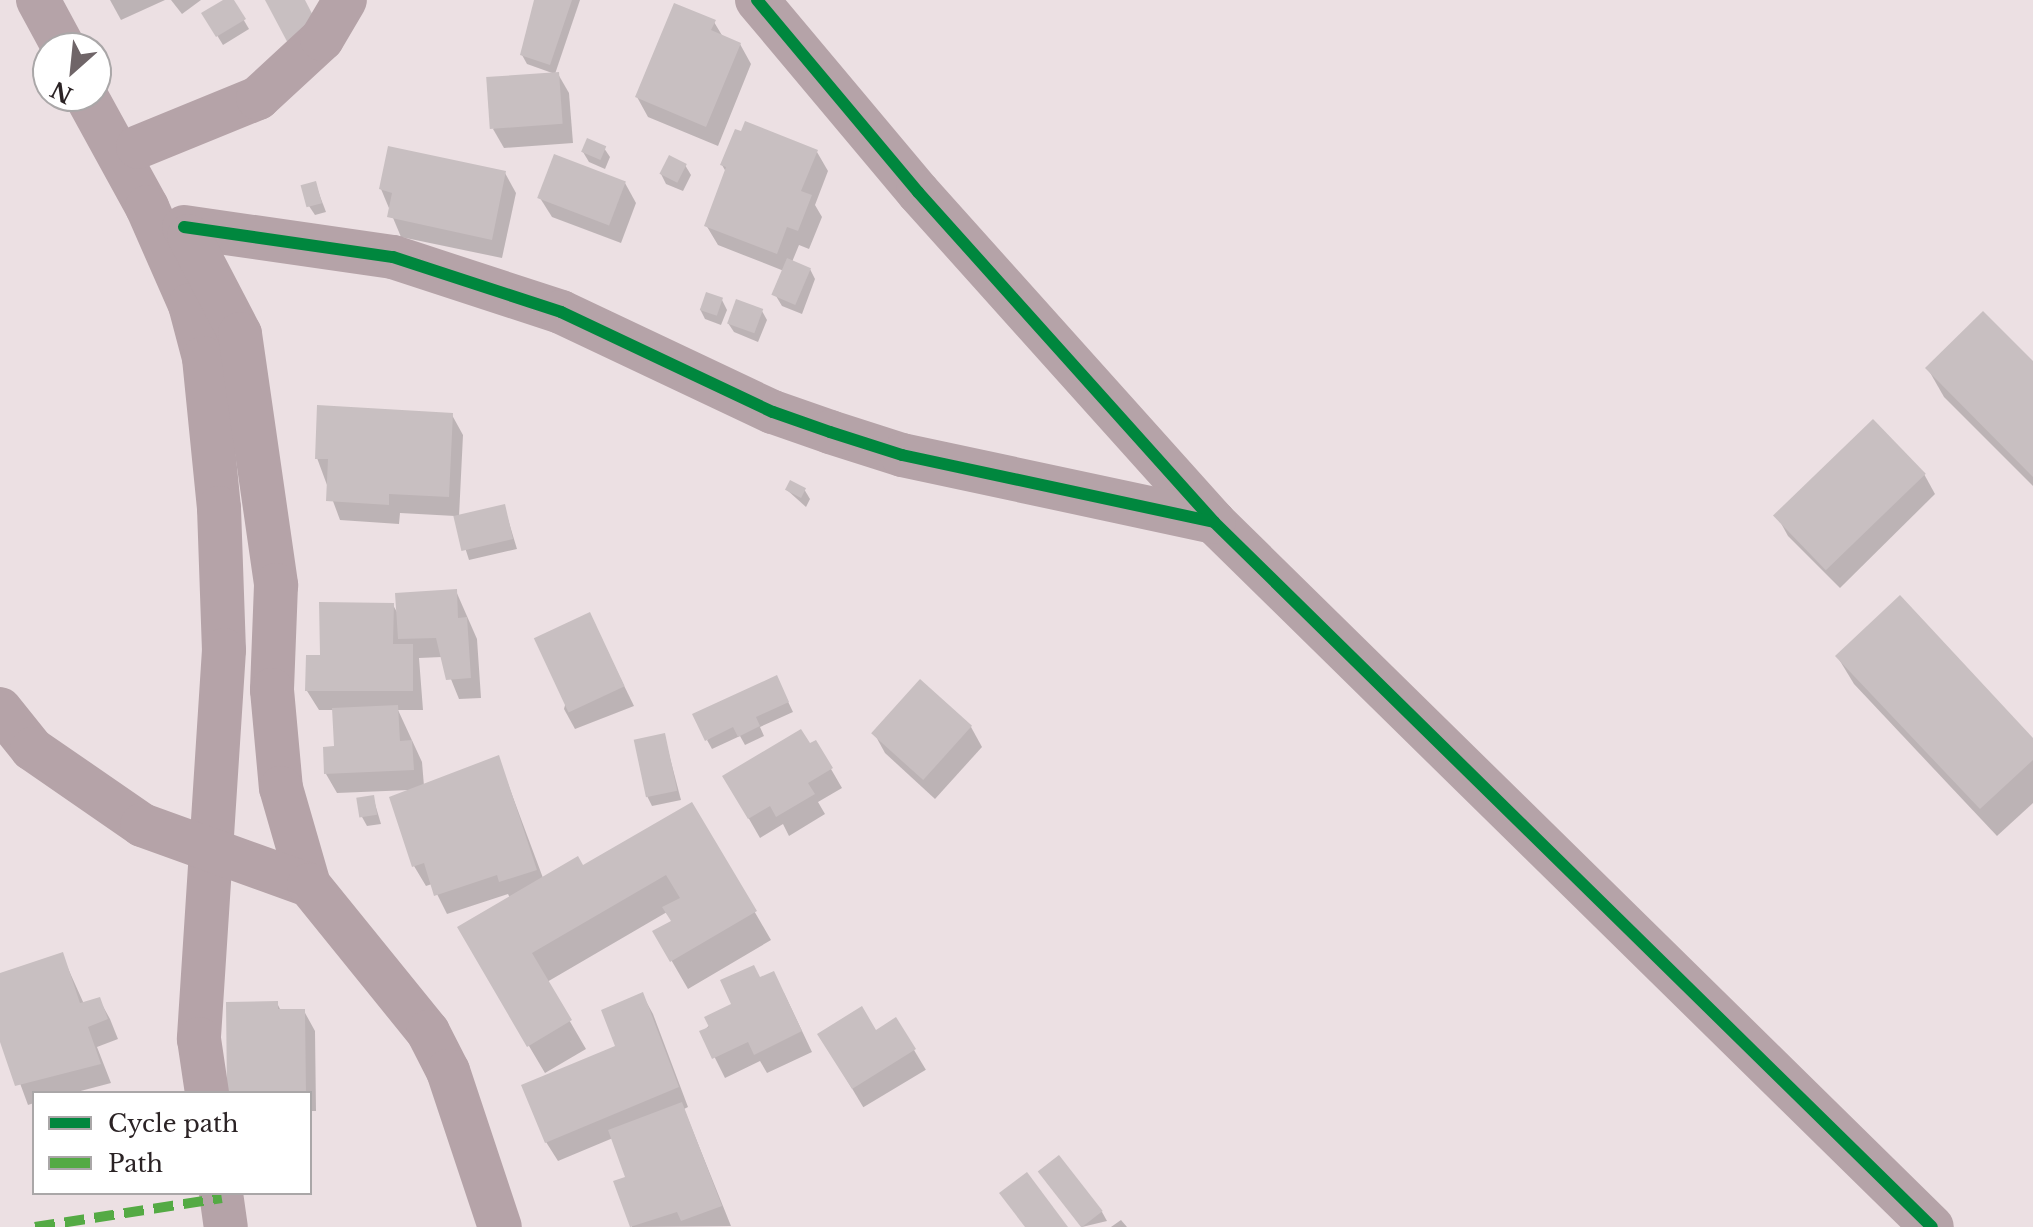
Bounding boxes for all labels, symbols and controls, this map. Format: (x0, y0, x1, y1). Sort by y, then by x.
north arrow (32, 32, 112, 112)
text: N (46, 75, 77, 109)
legend (32, 1091, 312, 1195)
text: Cycle path (108, 1109, 239, 1138)
text: Path (108, 1149, 163, 1178)

